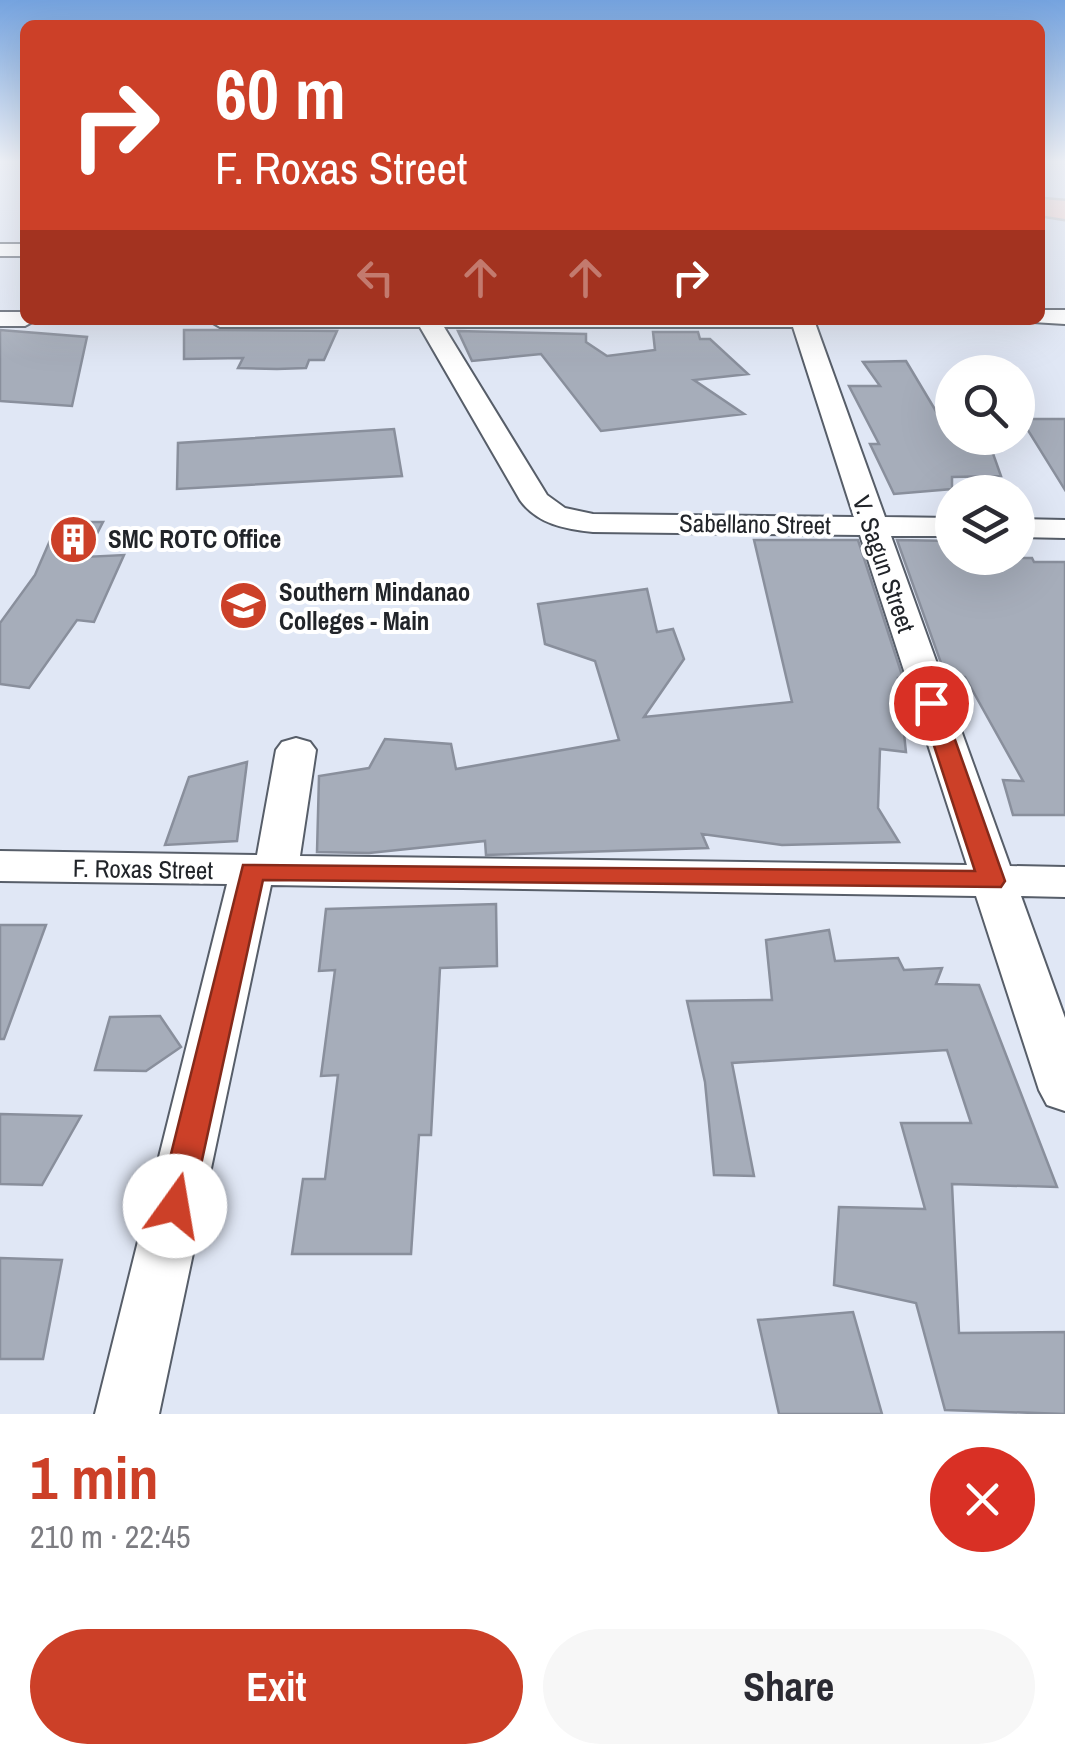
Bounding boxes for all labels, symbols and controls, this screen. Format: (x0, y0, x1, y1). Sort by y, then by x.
text: 60 m (215, 47, 346, 141)
icon: right (50, 60, 180, 190)
text: F. Roxas Street (215, 137, 467, 198)
icon: left (348, 250, 403, 305)
icon: ahead (453, 250, 508, 305)
icon: ahead (558, 250, 613, 305)
icon: right (663, 250, 718, 305)
map controls (935, 355, 1035, 575)
button: search (935, 355, 1035, 455)
button: layers (935, 475, 1035, 575)
street label: V. Sagun Street (845, 491, 923, 637)
street label: Sabellano Street (679, 506, 831, 542)
building icon: SMC ROTC Office (47, 513, 99, 565)
place label: SMC ROTC Office (108, 522, 281, 556)
place label: Southern Mindanao Colleges - Main (279, 575, 470, 638)
school or university icon: Southern Mindanao Colleges - Main (218, 580, 270, 632)
pin (889, 661, 974, 746)
icon: arrive (904, 676, 959, 731)
street label: F. Roxas Street (73, 851, 214, 887)
position arrow (123, 1154, 227, 1258)
text: 1 min (30, 1437, 159, 1518)
button: close (930, 1447, 1035, 1552)
text: 210 m · 22:45 (30, 1515, 190, 1558)
button: Exit (30, 1629, 523, 1744)
button: Share (543, 1629, 1035, 1744)

